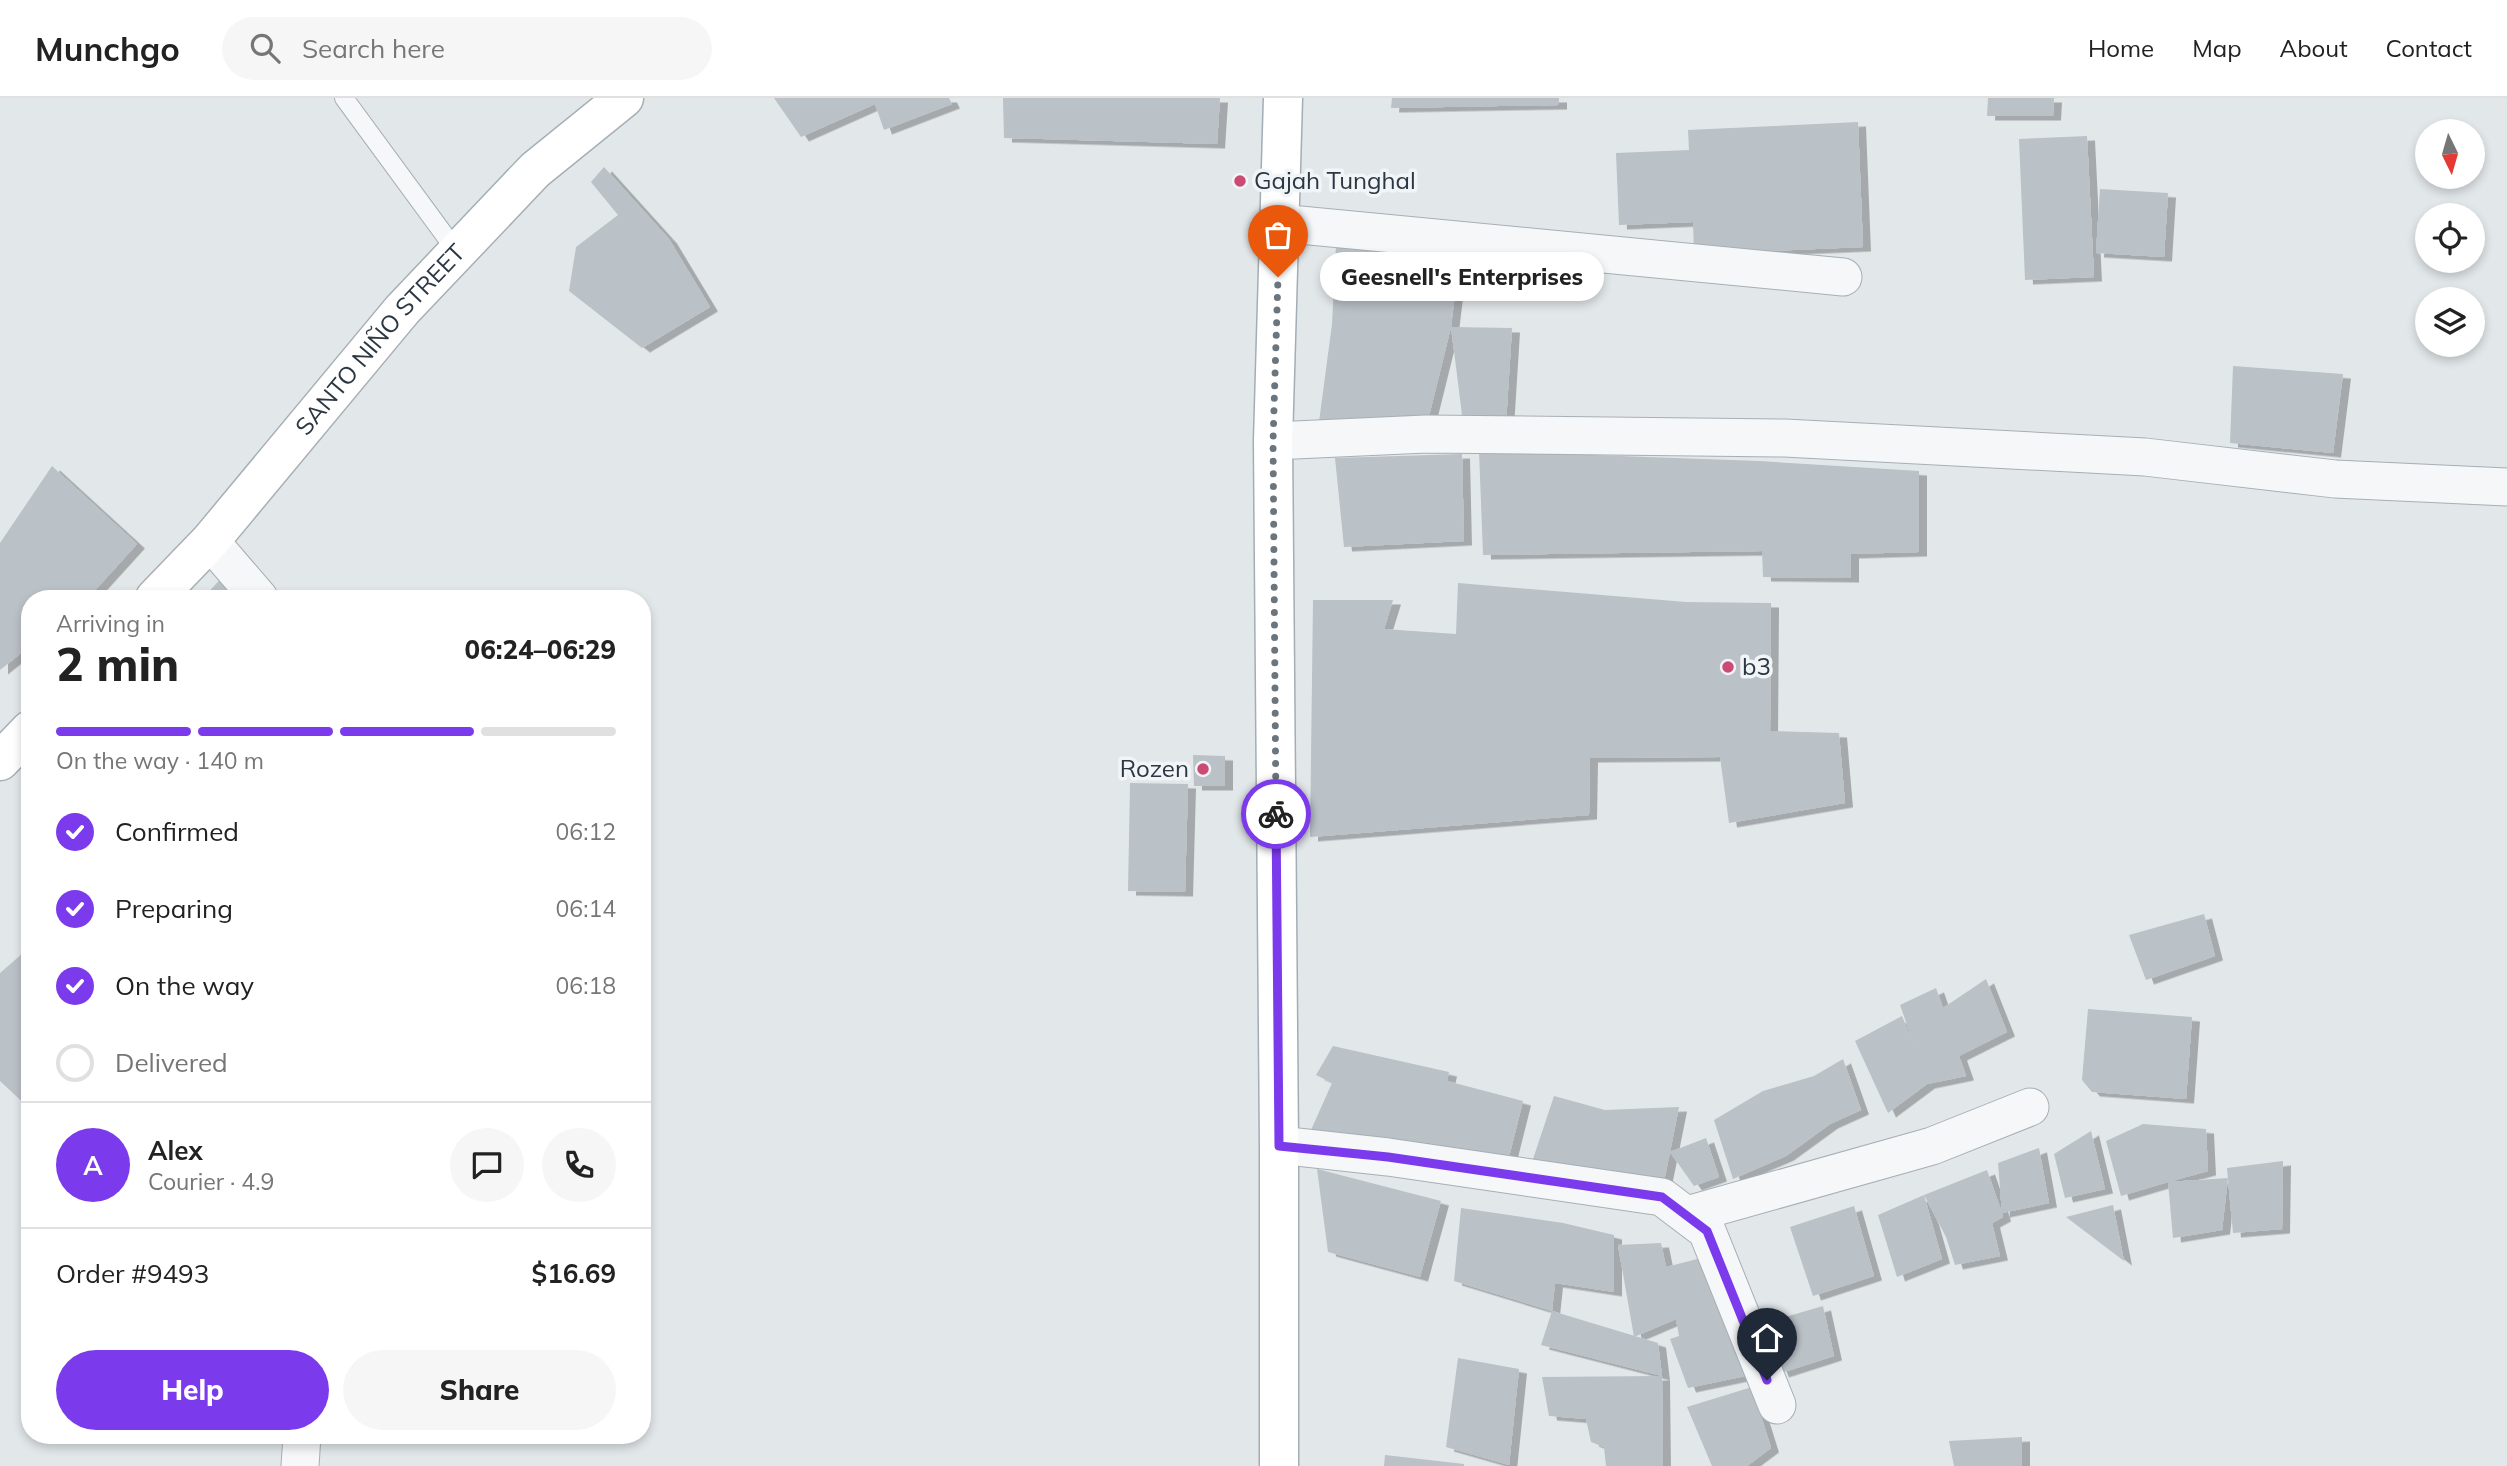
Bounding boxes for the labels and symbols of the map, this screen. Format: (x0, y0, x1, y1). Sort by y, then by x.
north arrow (2415, 119, 2485, 189)
place label: Gajah Tunghal (1254, 165, 1416, 195)
marker: Gajah Tunghal (1232, 173, 1248, 189)
pin (1248, 205, 1308, 277)
street label: SANTO NIÑO STREET (288, 237, 471, 441)
callout: Geesnell's Enterprises (1320, 252, 1604, 302)
place label: b3 (1742, 651, 1771, 681)
marker: b3 (1720, 659, 1736, 675)
place label: Rozen (1120, 753, 1189, 783)
marker: Rozen (1195, 761, 1211, 777)
courier (1241, 779, 1311, 849)
pin (1737, 1308, 1797, 1380)

